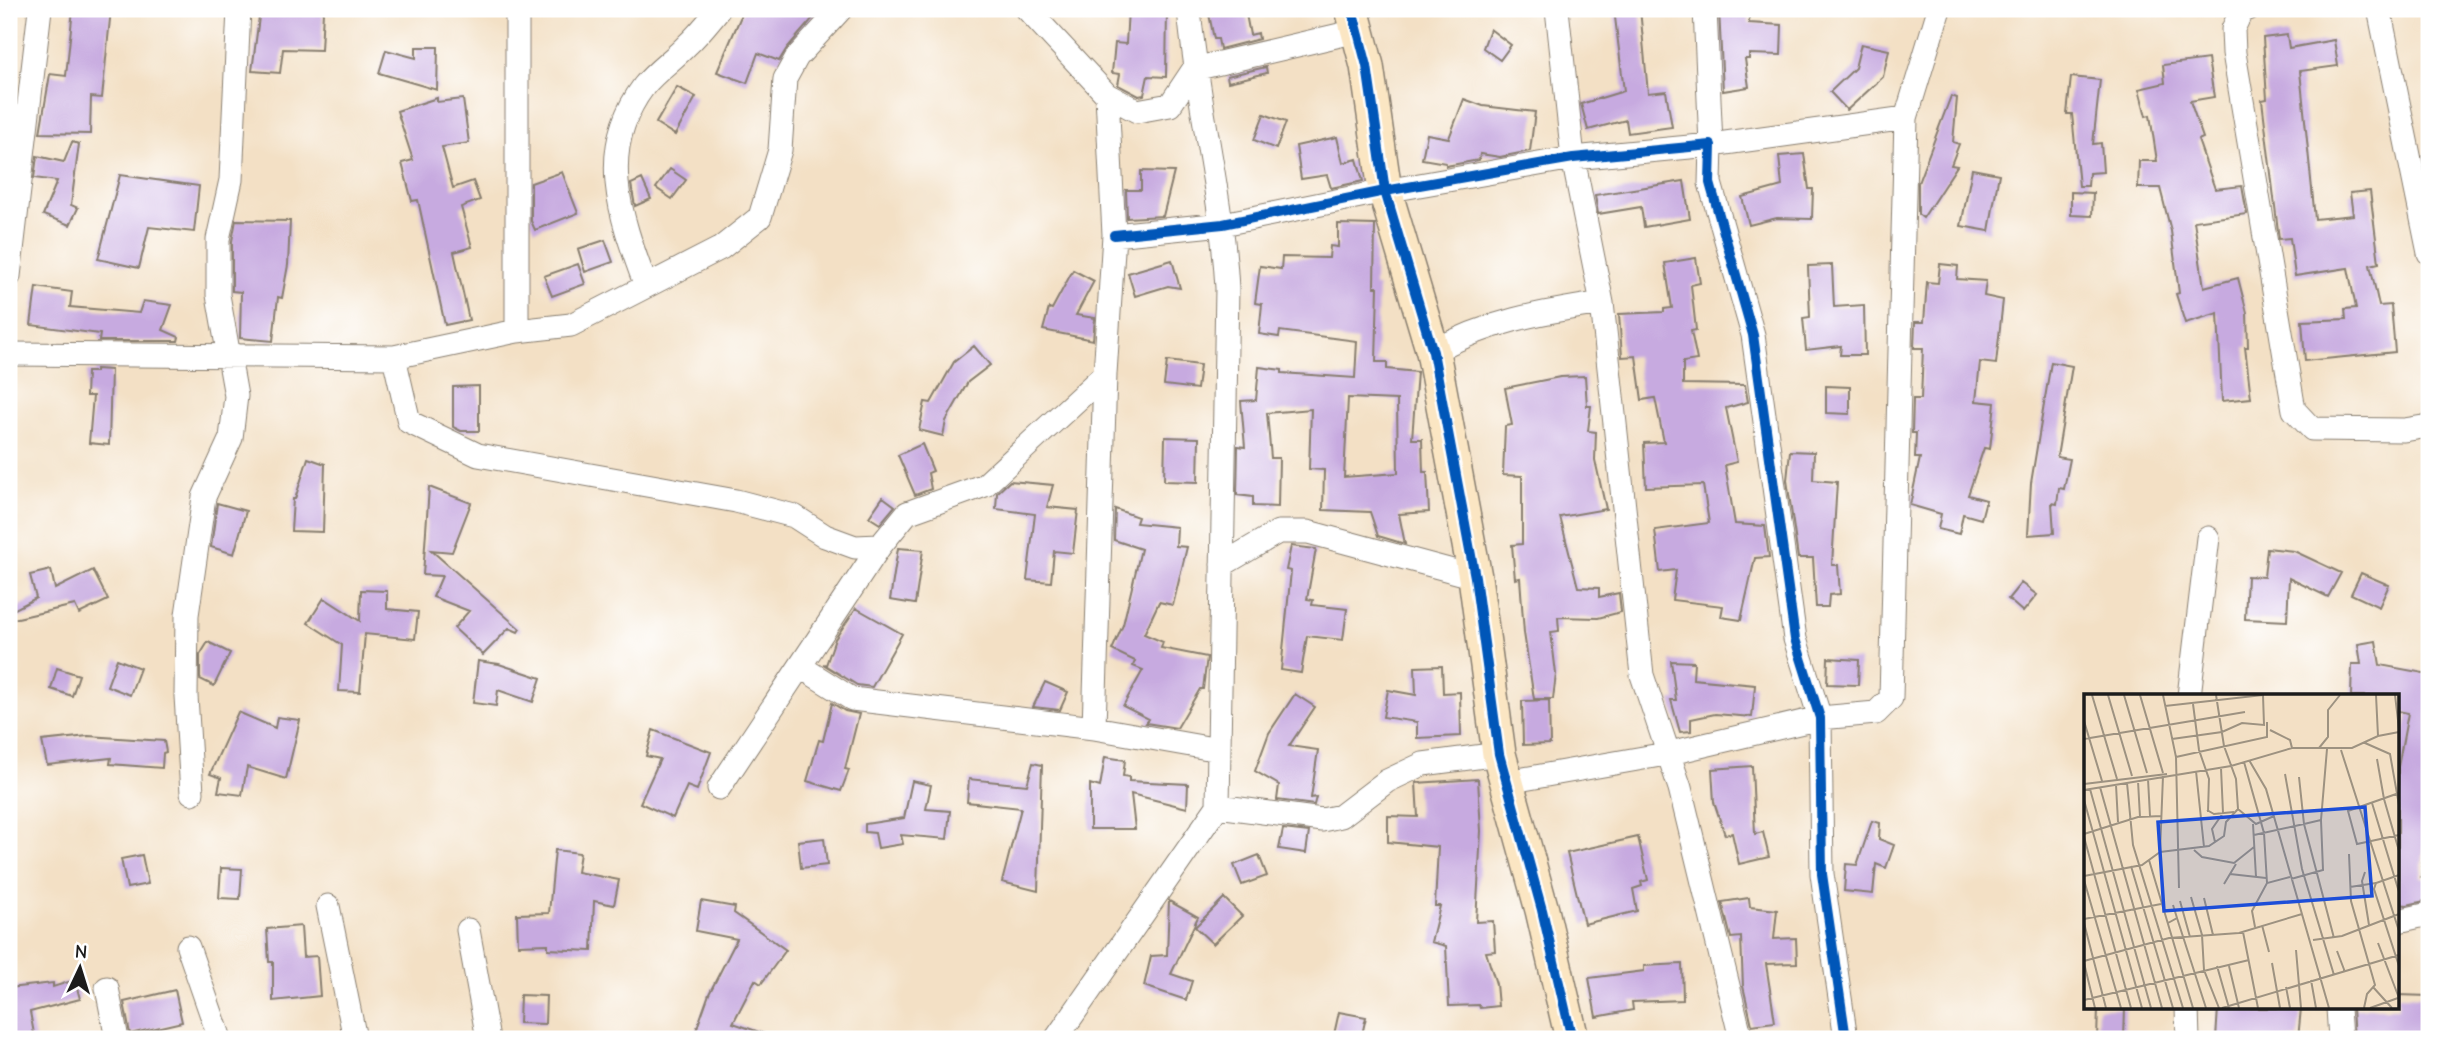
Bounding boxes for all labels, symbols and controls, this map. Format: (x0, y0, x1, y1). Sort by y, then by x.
inset map (2084, 694, 2400, 1010)
north arrow (46, 932, 116, 1002)
text: N (74, 941, 88, 963)

